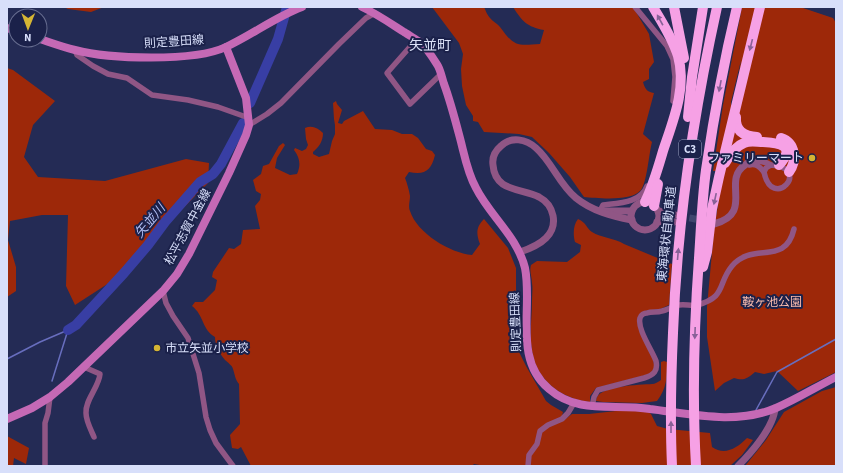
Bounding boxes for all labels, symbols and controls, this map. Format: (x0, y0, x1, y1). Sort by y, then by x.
north arrow (8, 8, 48, 48)
one-way arrow (657, 14, 663, 26)
text: N (24, 30, 32, 45)
street label: 則定豊田線 (143, 31, 205, 53)
district label: 矢並町 (409, 36, 451, 56)
one-way arrow (748, 39, 754, 51)
one-way arrow (716, 80, 722, 92)
road number: C3 (679, 140, 701, 158)
place label: ファミリーマート (708, 150, 804, 167)
marker: ファミリーマート (807, 153, 817, 163)
street label: 東海環状自動車道 (654, 185, 680, 283)
street label: 松平志賀中金線 (161, 186, 215, 268)
one-way arrow (711, 193, 717, 205)
water label: 矢並川 (131, 199, 171, 242)
one-way arrow (674, 248, 681, 260)
street label: 則定豊田線 (506, 292, 526, 352)
park label: 鞍ヶ池公園 (742, 294, 802, 311)
one-way arrow (692, 327, 698, 340)
place label: 市立矢並小学校 (165, 340, 249, 357)
marker: 市立矢並小学校 (152, 343, 162, 353)
one-way arrow (668, 420, 674, 433)

